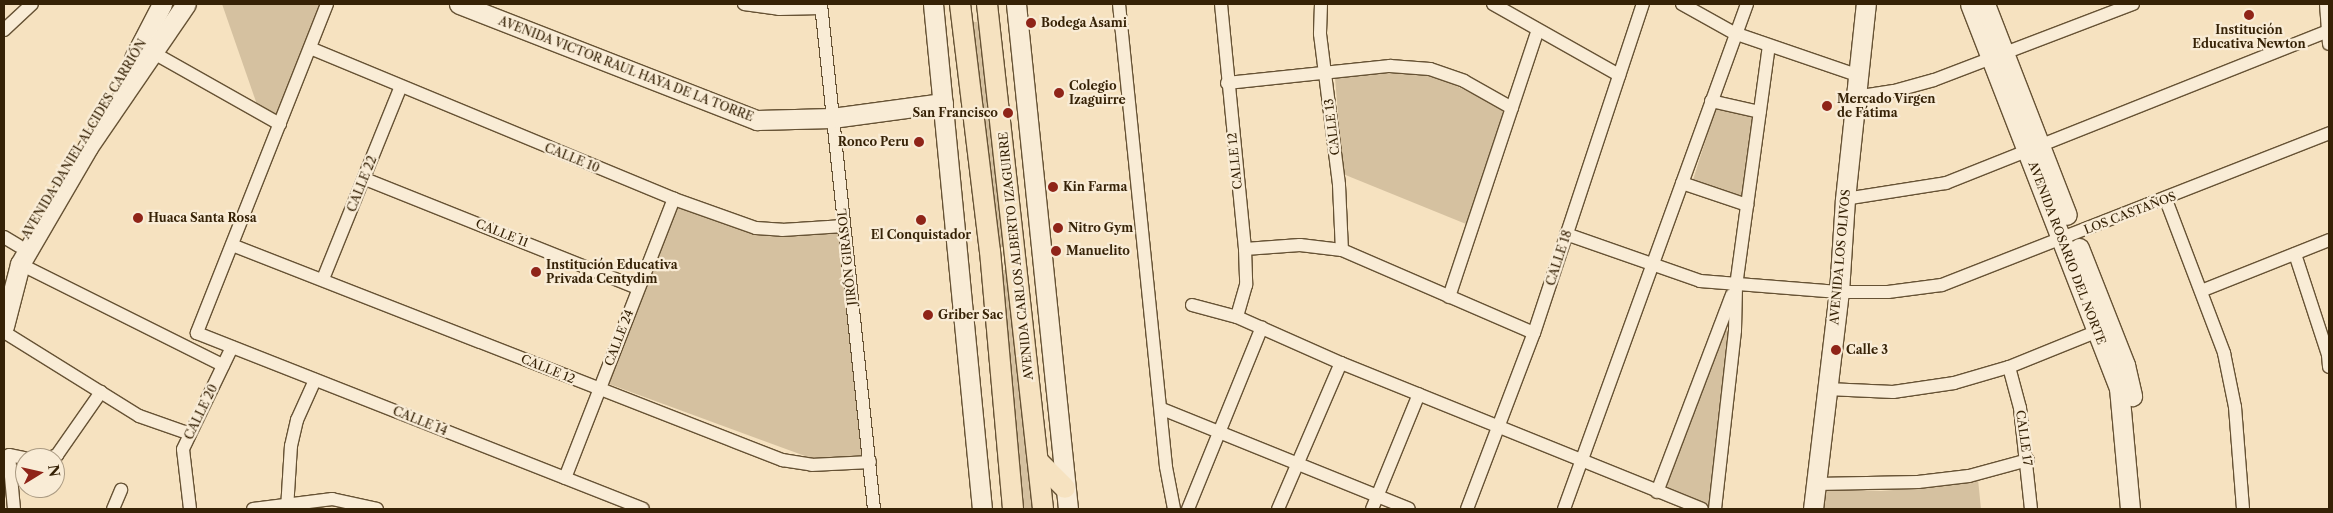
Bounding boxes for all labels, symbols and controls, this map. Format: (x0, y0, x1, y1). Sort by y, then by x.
marker: Institución Educativa Newton (2243, 9, 2255, 21)
street label: AVENIDA VICTOR RAUL HAYA DE LA TORRE (495, 13, 757, 125)
place label: Bodega Asami (1041, 16, 1128, 30)
marker: Bodega Asami (1025, 17, 1037, 29)
place label: Institución Educativa Newton (2192, 23, 2306, 51)
street label: AVENIDA DANIEL ALCIDES CARRIÓN (18, 36, 150, 242)
place label: Colegio Izaguirre (1069, 79, 1126, 107)
marker: Colegio Izaguirre (1053, 87, 1065, 99)
place label: Mercado Virgen de Fátima (1837, 92, 1936, 120)
street label: CALLE 13 (1321, 98, 1343, 156)
marker: Mercado Virgen de Fátima (1821, 100, 1833, 112)
place label: San Francisco (913, 106, 998, 120)
marker: San Francisco (1002, 107, 1014, 119)
street label: AVENIDA CARLOS ALBERTO IZAGUIRRE (996, 131, 1036, 381)
street label: CALLE 12 (1225, 132, 1245, 190)
place label: Ronco Peru (838, 135, 909, 149)
marker: Ronco Peru (913, 136, 925, 148)
street label: CALLE 10 (542, 140, 602, 176)
street label: CALLE 22 (344, 154, 380, 214)
street label: AVENIDA ROSARIO DEL NORTE (2025, 159, 2109, 347)
place label: Kin Farma (1063, 180, 1127, 194)
marker: Kin Farma (1047, 181, 1059, 193)
street label: AVENIDA LOS OLIVOS (1827, 188, 1853, 326)
street label: LOS CASTAÑOS (2082, 189, 2178, 237)
street label: JIRÓN GIRASOL (835, 208, 859, 306)
place label: Huaca Santa Rosa (148, 211, 257, 225)
marker: Huaca Santa Rosa (132, 212, 144, 224)
marker: El Conquistador (915, 214, 927, 226)
street label: CALLE 11 (474, 216, 530, 250)
place label: Nitro Gym (1068, 221, 1133, 235)
marker: Nitro Gym (1052, 222, 1064, 234)
place label: El Conquistador (871, 228, 971, 242)
street label: CALLE 18 (1543, 228, 1575, 288)
place label: Manuelito (1066, 244, 1130, 258)
marker: Manuelito (1050, 245, 1062, 257)
place label: Institución Educativa Privada Centydim (546, 258, 678, 286)
marker: Institución Educativa Privada Centydim (530, 266, 542, 278)
street label: CALLE 24 (602, 308, 636, 368)
place label: Griber Sac (938, 308, 1003, 322)
marker: Griber Sac (922, 309, 934, 321)
place label: Calle 3 (1846, 343, 1888, 357)
marker: Calle 3 (1830, 344, 1842, 356)
street label: CALLE 12 (519, 352, 577, 386)
street label: CALLE 20 (181, 382, 221, 442)
street label: CALLE 14 (391, 404, 449, 438)
street label: CALLE 17 (2013, 409, 2035, 467)
north arrow (15, 448, 65, 498)
text: N (44, 463, 64, 478)

